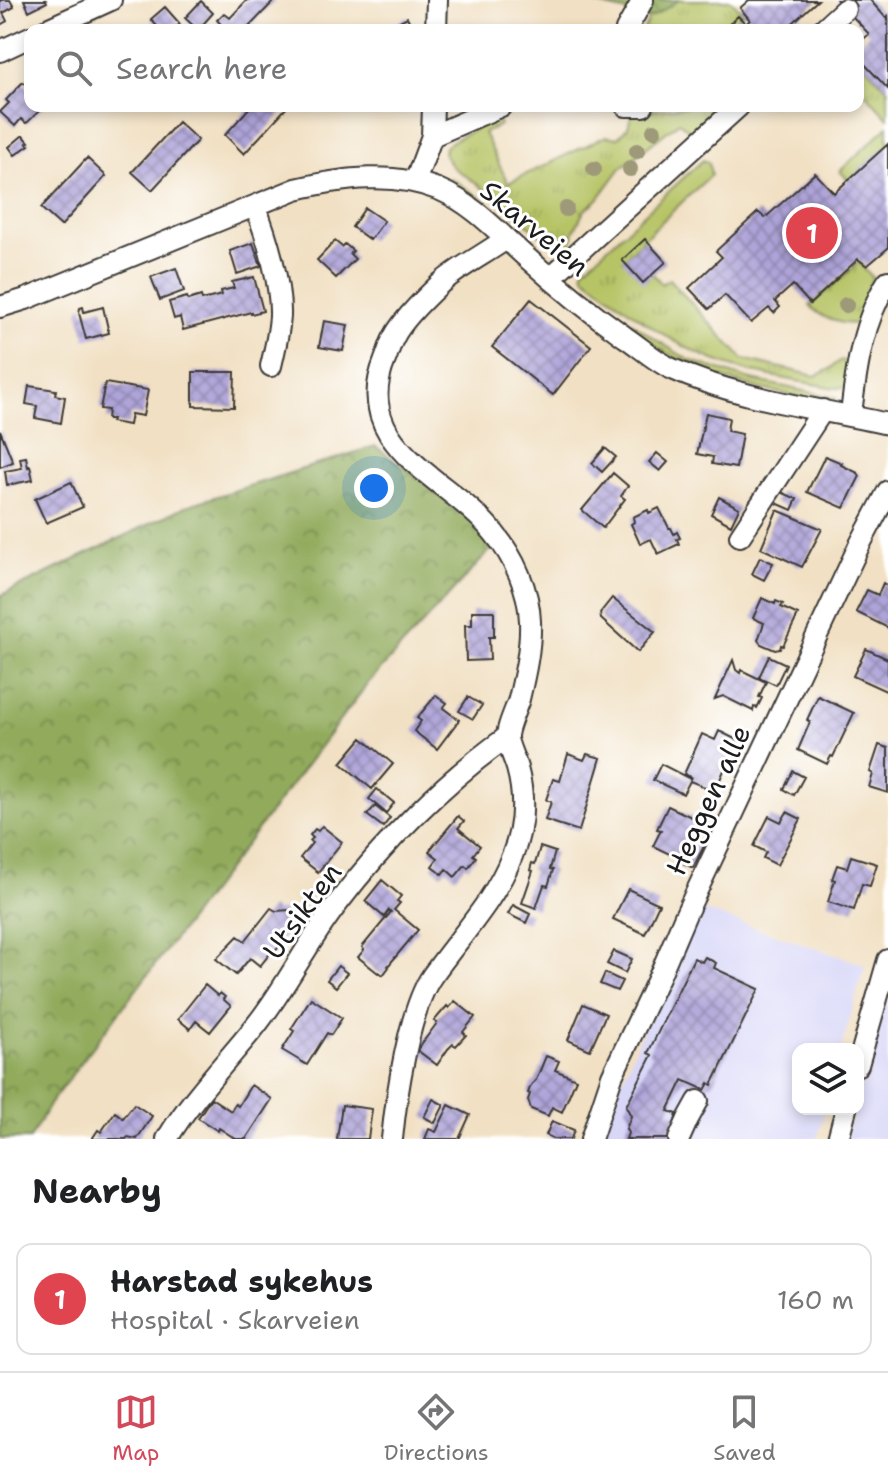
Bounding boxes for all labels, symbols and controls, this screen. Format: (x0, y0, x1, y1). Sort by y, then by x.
search box (24, 24, 864, 112)
icon: search (52, 46, 96, 90)
text: Search here (116, 48, 287, 89)
street label: Skarveien (473, 171, 597, 285)
pin: 1 (786, 203, 838, 263)
your location (354, 468, 394, 508)
street label: Heggen alle (657, 719, 759, 881)
street label: Utsikten (254, 855, 350, 967)
map controls (792, 1043, 864, 1115)
button: layers (792, 1043, 864, 1115)
text: Nearby (32, 1168, 162, 1214)
text: Harstad sykehus (110, 1261, 373, 1302)
text: 1 (54, 1282, 66, 1317)
text: 160 m (777, 1282, 854, 1317)
text: Hospital · Skarveien (110, 1302, 360, 1337)
tab: Map (112, 1390, 159, 1467)
tab: Directions (384, 1390, 489, 1467)
tab: Saved (713, 1390, 776, 1467)

